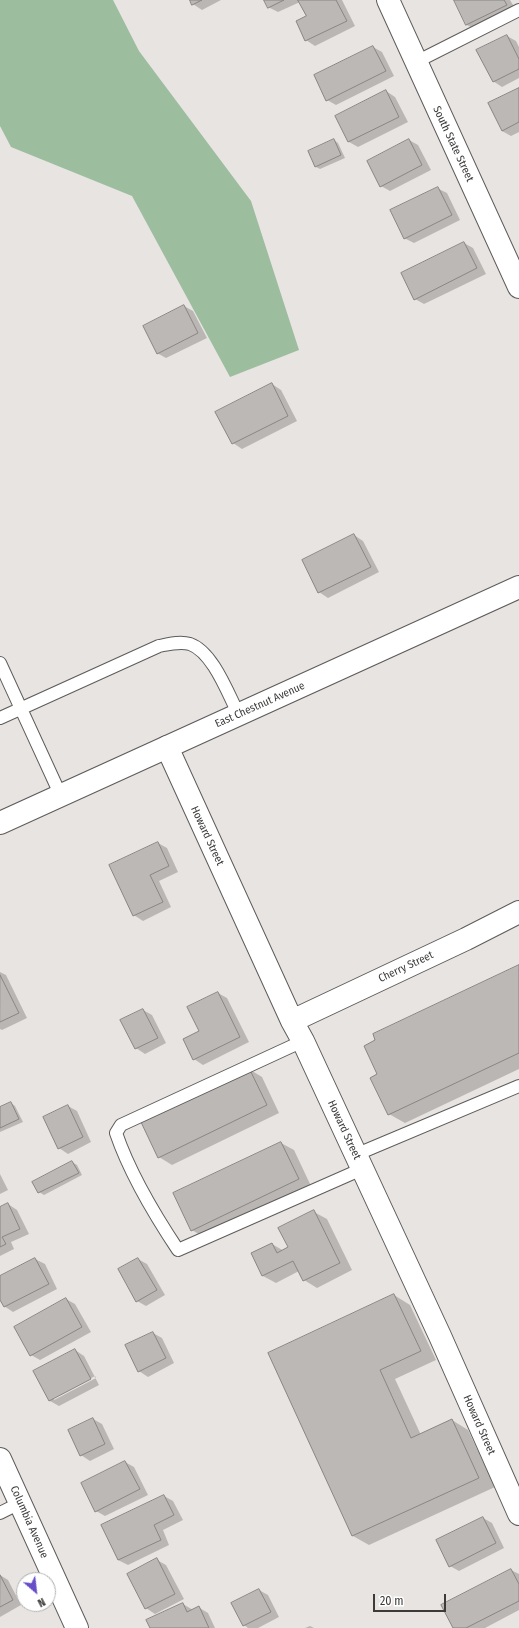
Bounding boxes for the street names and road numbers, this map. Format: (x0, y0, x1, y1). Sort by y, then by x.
street label: South State Street (430, 104, 476, 184)
street label: East Chestnut Avenue (213, 679, 307, 731)
street label: Howard Street (188, 804, 226, 868)
street label: Cherry Street (377, 949, 435, 985)
street label: Howard Street (325, 1098, 363, 1162)
street label: Howard Street (460, 1393, 498, 1457)
street label: Columbia Avenue (7, 1484, 51, 1560)

